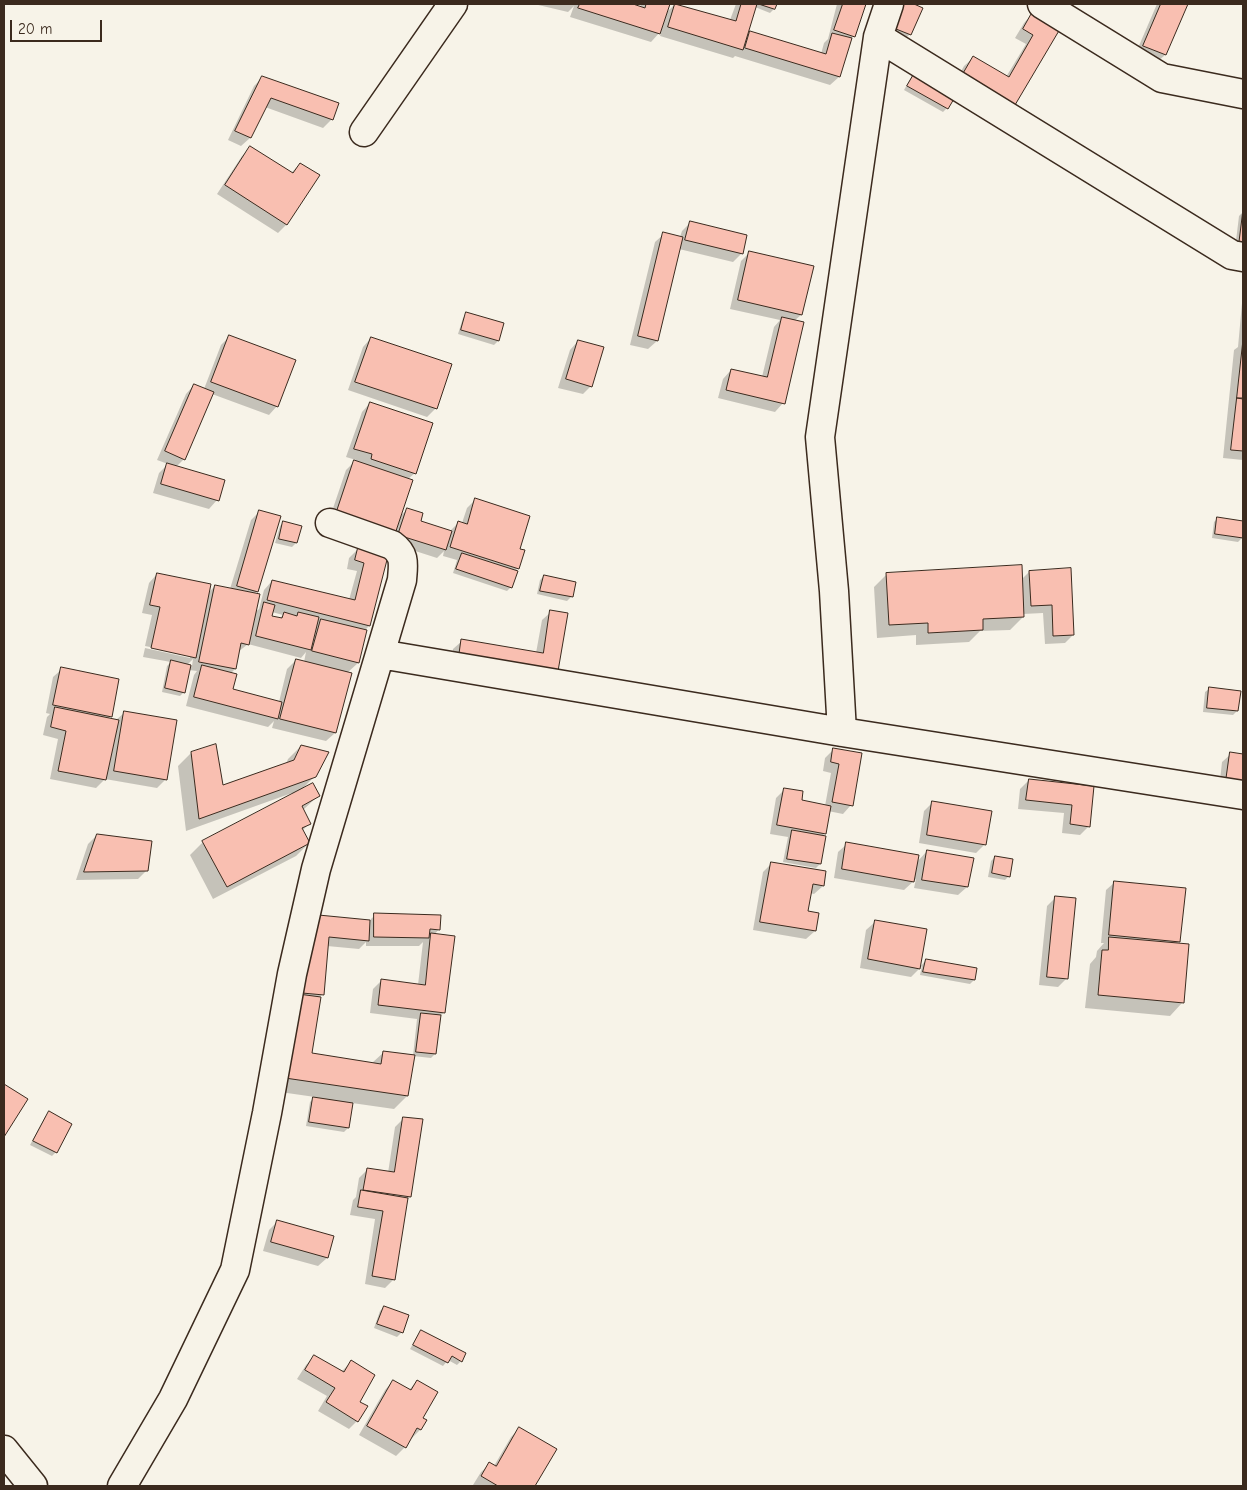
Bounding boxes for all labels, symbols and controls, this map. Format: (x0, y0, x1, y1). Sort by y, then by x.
scale bar (12, 10, 105, 42)
text: 20 m (18, 20, 52, 38)

